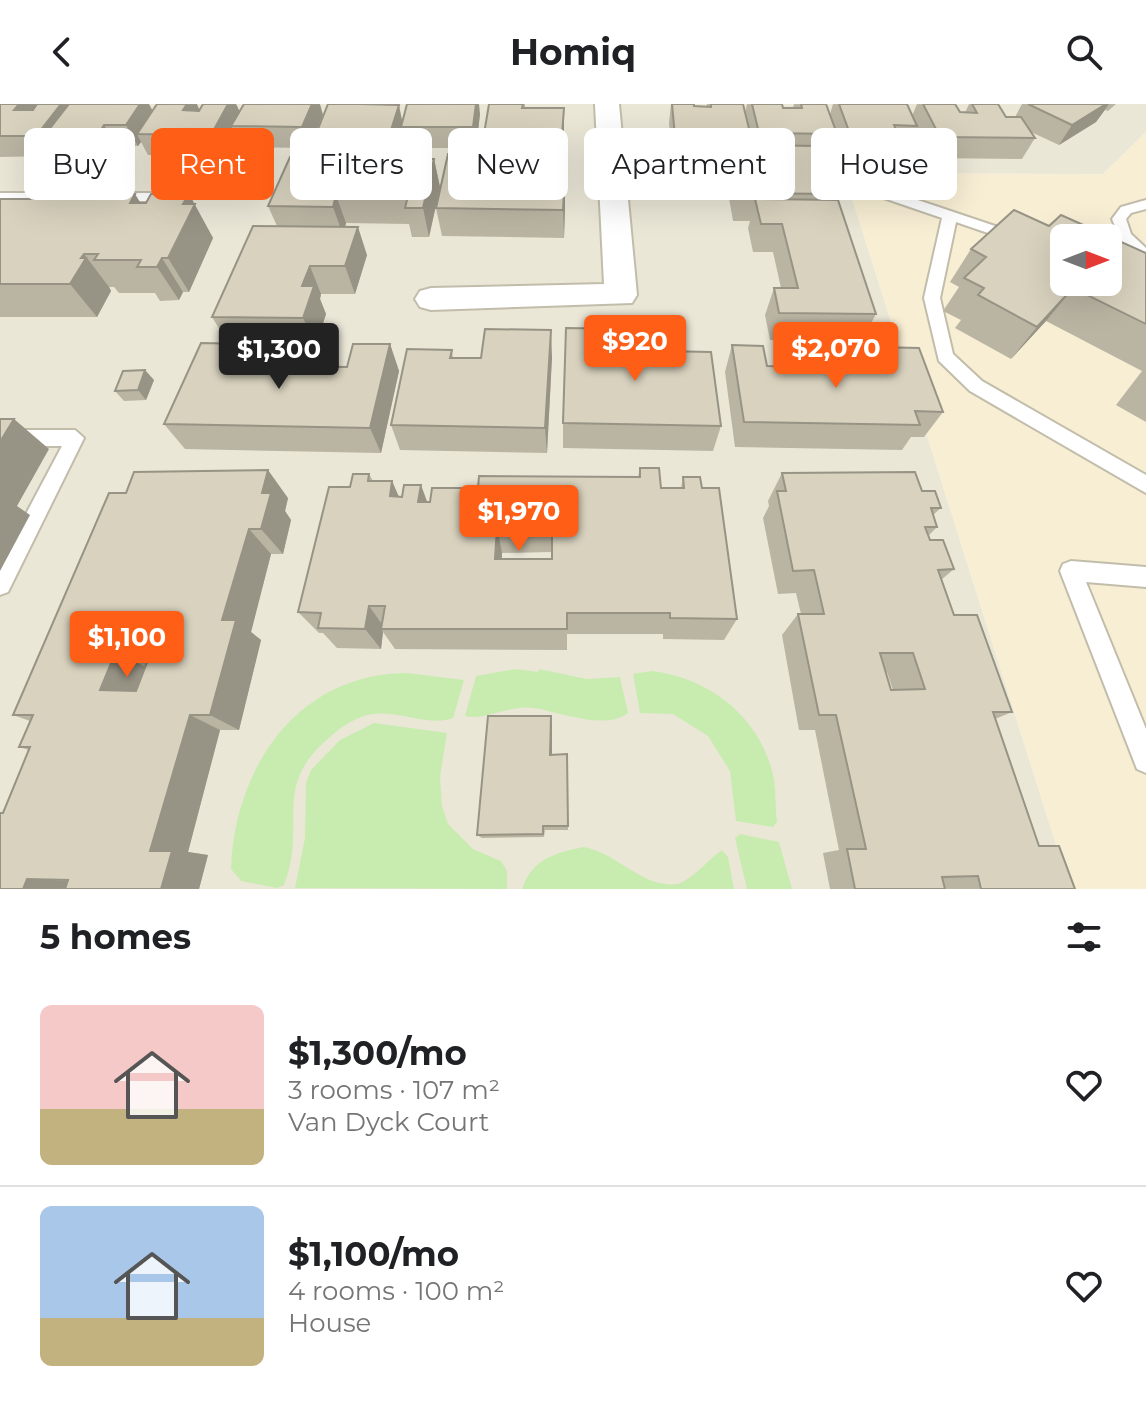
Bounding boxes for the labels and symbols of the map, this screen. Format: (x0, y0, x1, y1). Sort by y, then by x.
north arrow (1050, 224, 1122, 296)
pin: $920 (588, 315, 682, 383)
pin: $2,070 (771, 322, 901, 390)
pin: $1,300 (214, 323, 344, 391)
pin: $1,970 (454, 485, 584, 553)
pin: $1,100 (62, 611, 192, 679)

